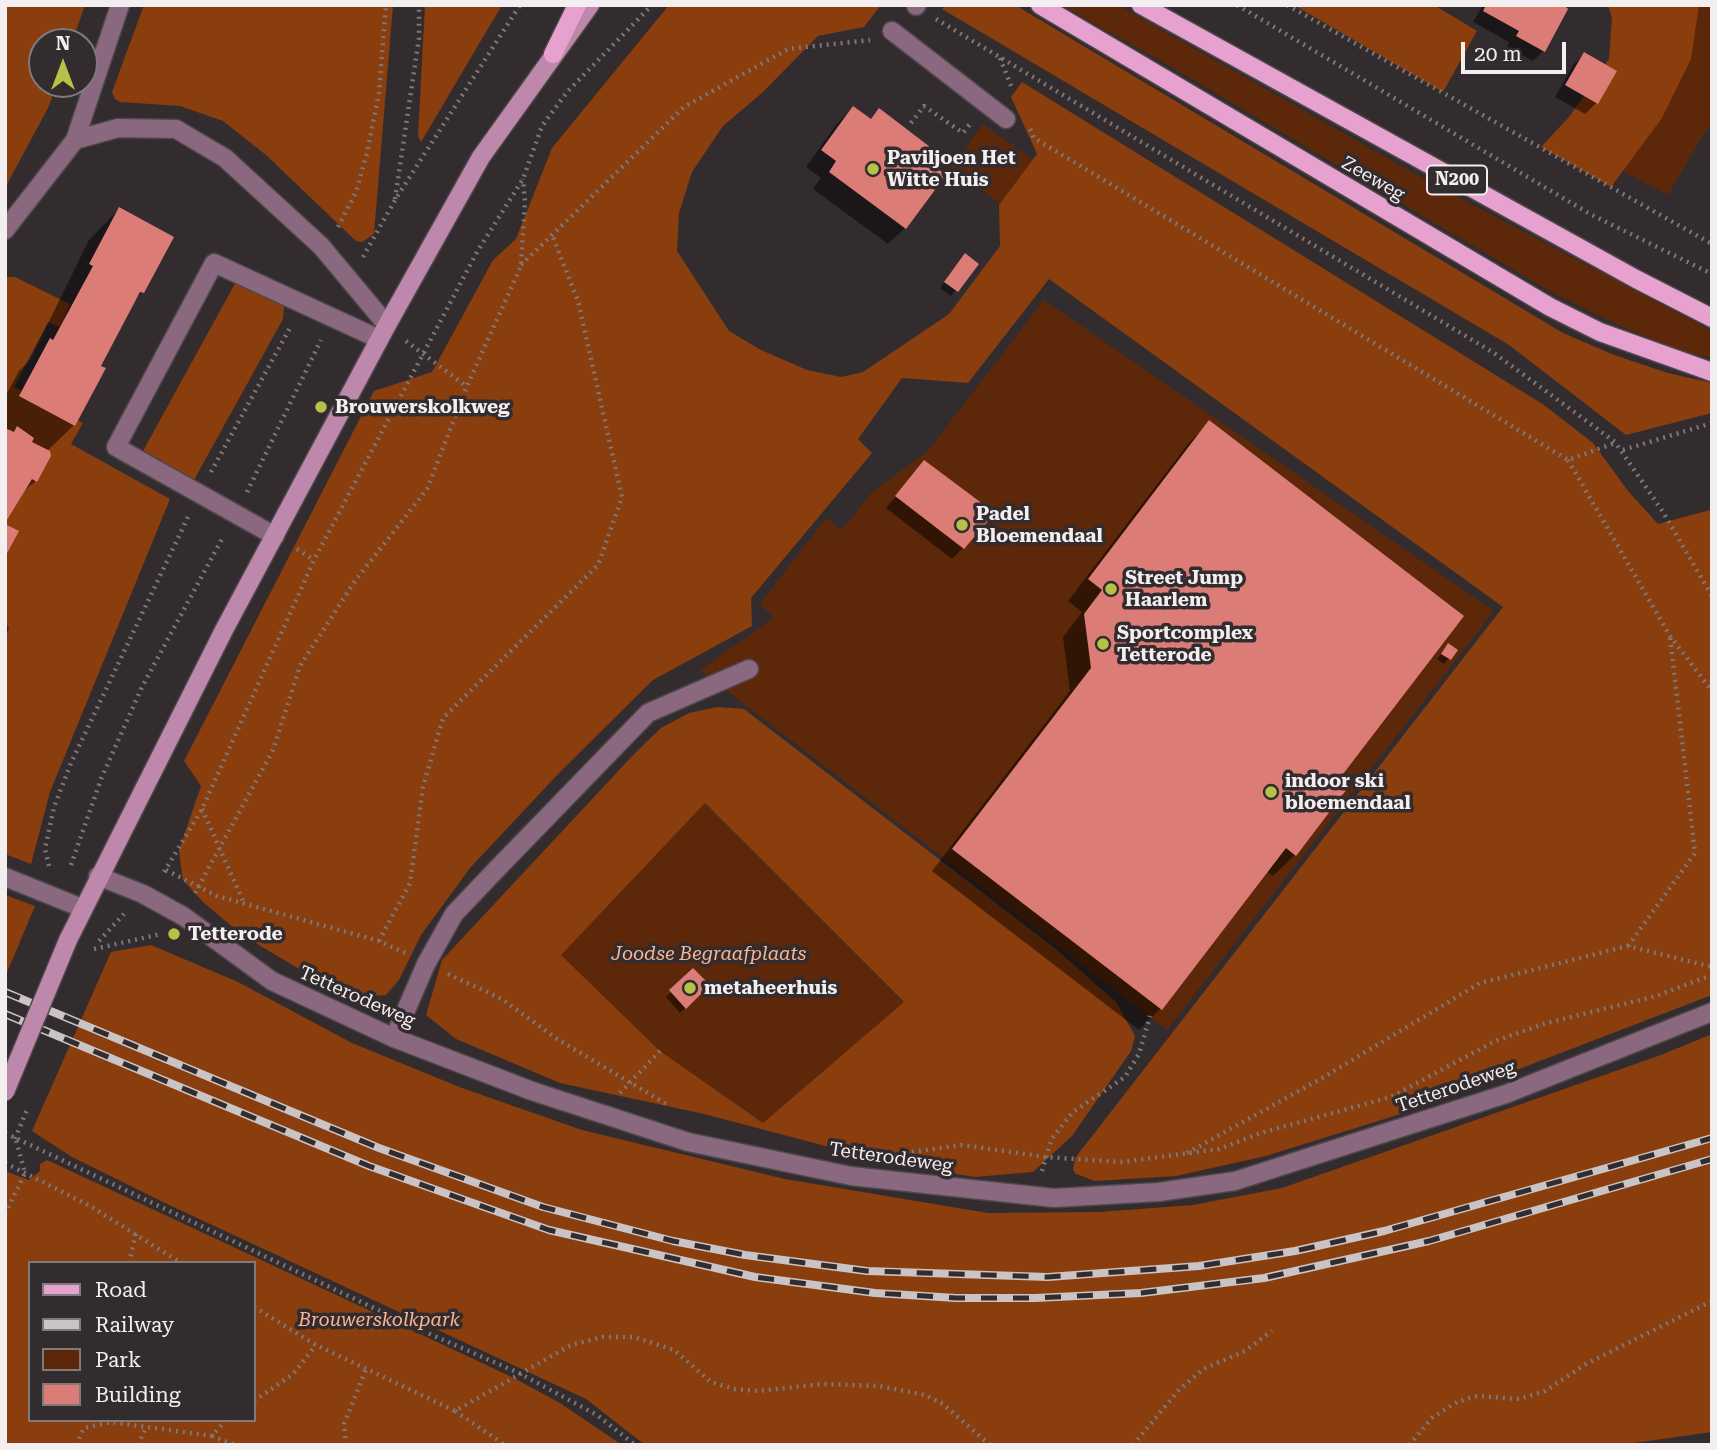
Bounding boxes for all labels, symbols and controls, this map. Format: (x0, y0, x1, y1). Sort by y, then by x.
north arrow (28, 28, 98, 98)
scale bar (1465, 28, 1570, 72)
text: N (56, 32, 70, 55)
text: 20 m (1474, 42, 1522, 66)
place label: Paviljoen Het Witte Huis (887, 147, 1016, 191)
street label: Zeeweg (1337, 152, 1409, 206)
marker: Paviljoen Het Witte Huis (865, 161, 881, 177)
road number: N200 (1427, 166, 1487, 195)
place label: Brouwerskolkweg (335, 396, 510, 418)
marker: Brouwerskolkweg (313, 399, 329, 415)
place label: Padel Bloemendaal (976, 503, 1103, 547)
marker: Padel Bloemendaal (954, 517, 970, 533)
place label: Street Jump Haarlem (1125, 567, 1243, 611)
marker: Street Jump Haarlem (1103, 581, 1119, 597)
place label: Sportcomplex Tetterode (1117, 622, 1253, 666)
marker: Sportcomplex Tetterode (1095, 636, 1111, 652)
place label: indoor ski bloemendaal (1285, 770, 1411, 814)
marker: indoor ski bloemendaal (1263, 784, 1279, 800)
place label: Tetterode (188, 923, 283, 945)
marker: Tetterode (166, 926, 182, 942)
park label: Joodse Begraafplaats (612, 943, 806, 965)
street label: Tetterodeweg (295, 961, 419, 1033)
place label: metaheerhuis (704, 977, 837, 999)
marker: metaheerhuis (682, 980, 698, 996)
street label: Tetterodeweg (1393, 1056, 1519, 1118)
street label: Tetterodeweg (828, 1138, 954, 1178)
legend (28, 1261, 256, 1422)
text: Road (95, 1278, 147, 1302)
park label: Brouwerskolkpark (298, 1309, 460, 1331)
text: Railway (95, 1313, 174, 1337)
text: Park (95, 1348, 141, 1372)
text: Building (95, 1383, 181, 1407)

